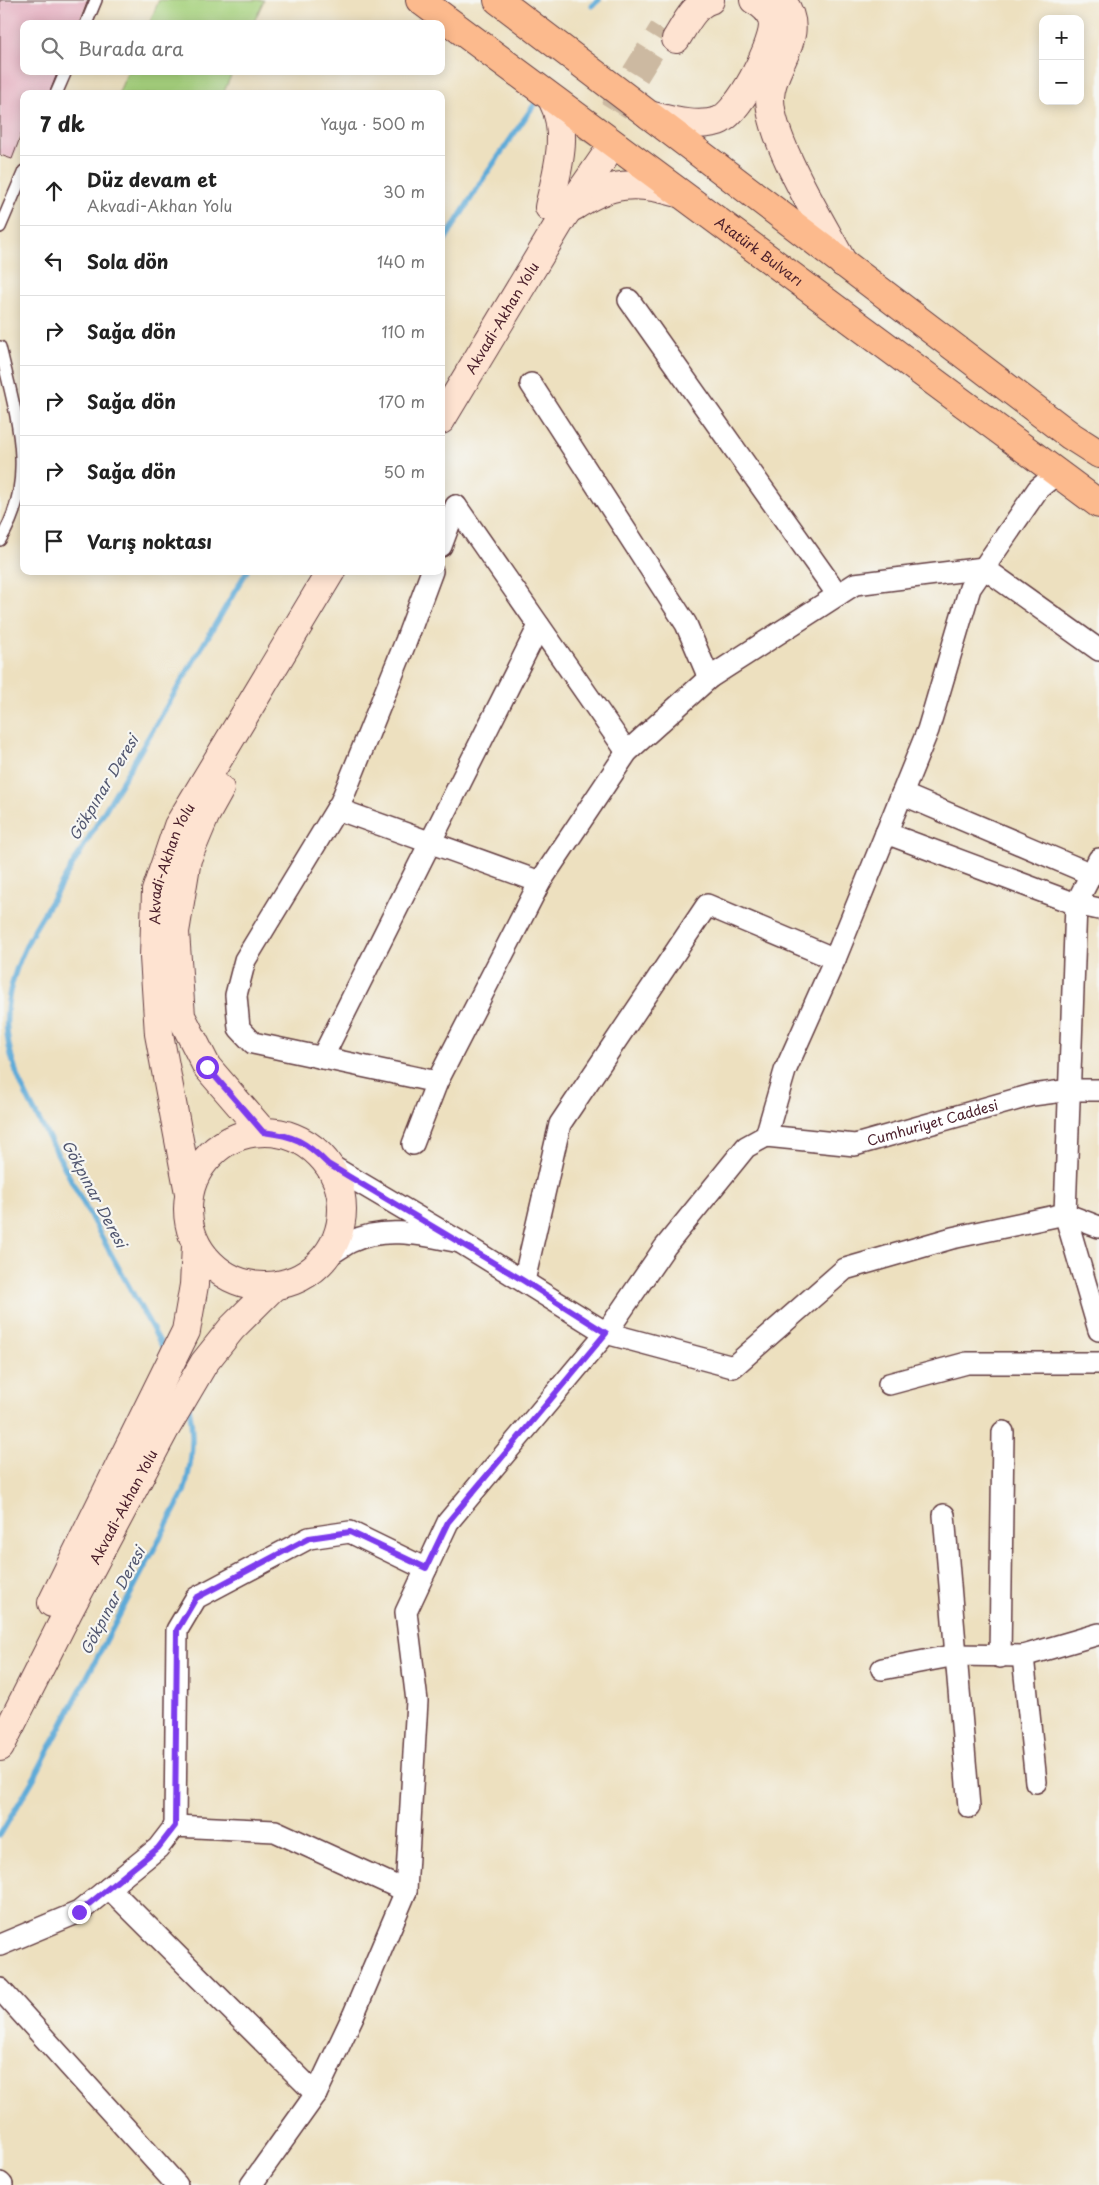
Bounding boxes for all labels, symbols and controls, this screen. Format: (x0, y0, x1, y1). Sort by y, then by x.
map controls (1039, 15, 1084, 105)
button: + (1039, 15, 1084, 60)
search box (20, 20, 445, 75)
icon: search (38, 34, 66, 62)
text: Burada ara (78, 34, 183, 62)
button: − (1039, 60, 1084, 105)
text: 7 dk (40, 107, 85, 139)
text: Yaya · 500 m (320, 111, 425, 135)
text: Düz devam et (87, 165, 217, 193)
icon: ahead (40, 177, 68, 205)
text: 30 m (383, 179, 425, 203)
text: Akvadi-Akhan Yolu (87, 193, 232, 217)
street label: Atatürk Bulvarı (711, 211, 808, 291)
icon: left (40, 247, 68, 275)
text: Sola dön (87, 247, 168, 275)
text: 140 m (377, 249, 425, 273)
street label: Akvadi-Akhan Yolu (460, 258, 544, 378)
icon: right (40, 317, 68, 345)
text: Sağa dön (87, 317, 176, 345)
text: 110 m (382, 319, 425, 343)
icon: right (40, 387, 68, 415)
text: Sağa dön (87, 387, 176, 415)
text: 170 m (379, 389, 425, 413)
icon: right (40, 457, 68, 485)
text: Sağa dön (87, 457, 176, 485)
text: 50 m (384, 459, 425, 483)
icon: arrive (40, 527, 68, 555)
text: Varış noktası (87, 527, 212, 555)
water label: Gökpınar Deresi (62, 728, 145, 844)
street label: Akvadi-Akhan Yolu (144, 799, 199, 925)
route start (196, 1056, 219, 1079)
street label: Cumhuriyet Caddesi (864, 1094, 1000, 1151)
water label: Gökpınar Deresi (57, 1135, 135, 1254)
street label: Akvadi-Akhan Yolu (84, 1446, 162, 1568)
water label: Gökpınar Deresi (74, 1540, 151, 1658)
route end (68, 1901, 91, 1924)

